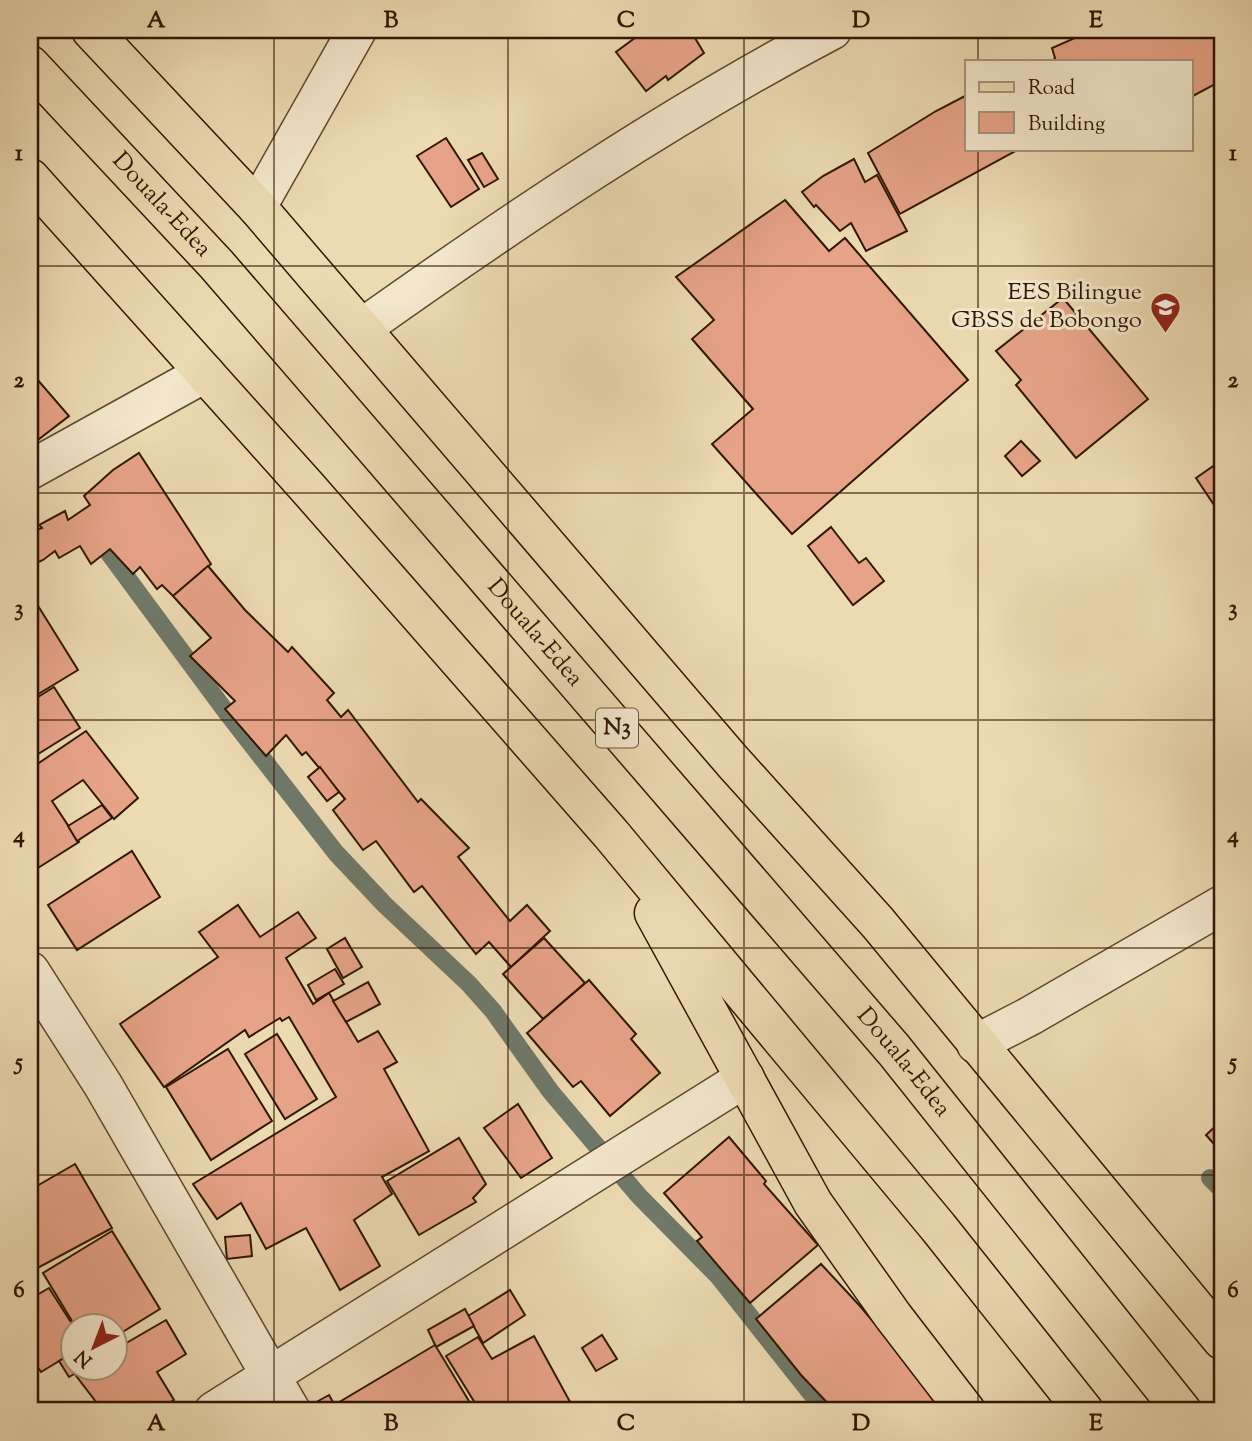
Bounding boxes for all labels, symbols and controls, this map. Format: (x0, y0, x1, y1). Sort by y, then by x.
text: A (147, 5, 166, 38)
text: B (384, 5, 399, 38)
text: C (617, 5, 635, 38)
text: D (852, 5, 870, 38)
text: E (1089, 5, 1103, 38)
legend (965, 60, 1192, 150)
text: Road (1028, 74, 1075, 104)
text: Building (1028, 110, 1105, 140)
text: 1 (15, 138, 23, 171)
text: 1 (1229, 138, 1237, 171)
street label: Douala-Edea (103, 145, 219, 265)
place label: EES Bilingue GBSS de Bobongo (951, 276, 1142, 338)
school or university icon: EES Bilingue GBSS de Bobongo (1148, 290, 1182, 334)
text: 2 (14, 365, 25, 398)
text: 2 (1228, 365, 1239, 398)
street label: Douala-Edea (478, 572, 591, 695)
text: 3 (14, 593, 24, 626)
text: 3 (1228, 593, 1238, 626)
road number: N3 (596, 708, 638, 748)
text: 4 (12, 820, 25, 853)
text: 4 (1226, 820, 1239, 853)
street label: Douala-Edea (848, 1000, 958, 1125)
text: 5 (13, 1047, 23, 1080)
text: 5 (1227, 1047, 1237, 1080)
text: 6 (13, 1275, 25, 1308)
text: 6 (1227, 1275, 1239, 1308)
north arrow (60, 1312, 130, 1382)
text: N (70, 1343, 99, 1373)
text: A (147, 1408, 166, 1441)
text: B (384, 1408, 399, 1441)
text: C (617, 1408, 635, 1441)
text: D (852, 1408, 870, 1441)
text: E (1089, 1408, 1103, 1441)

